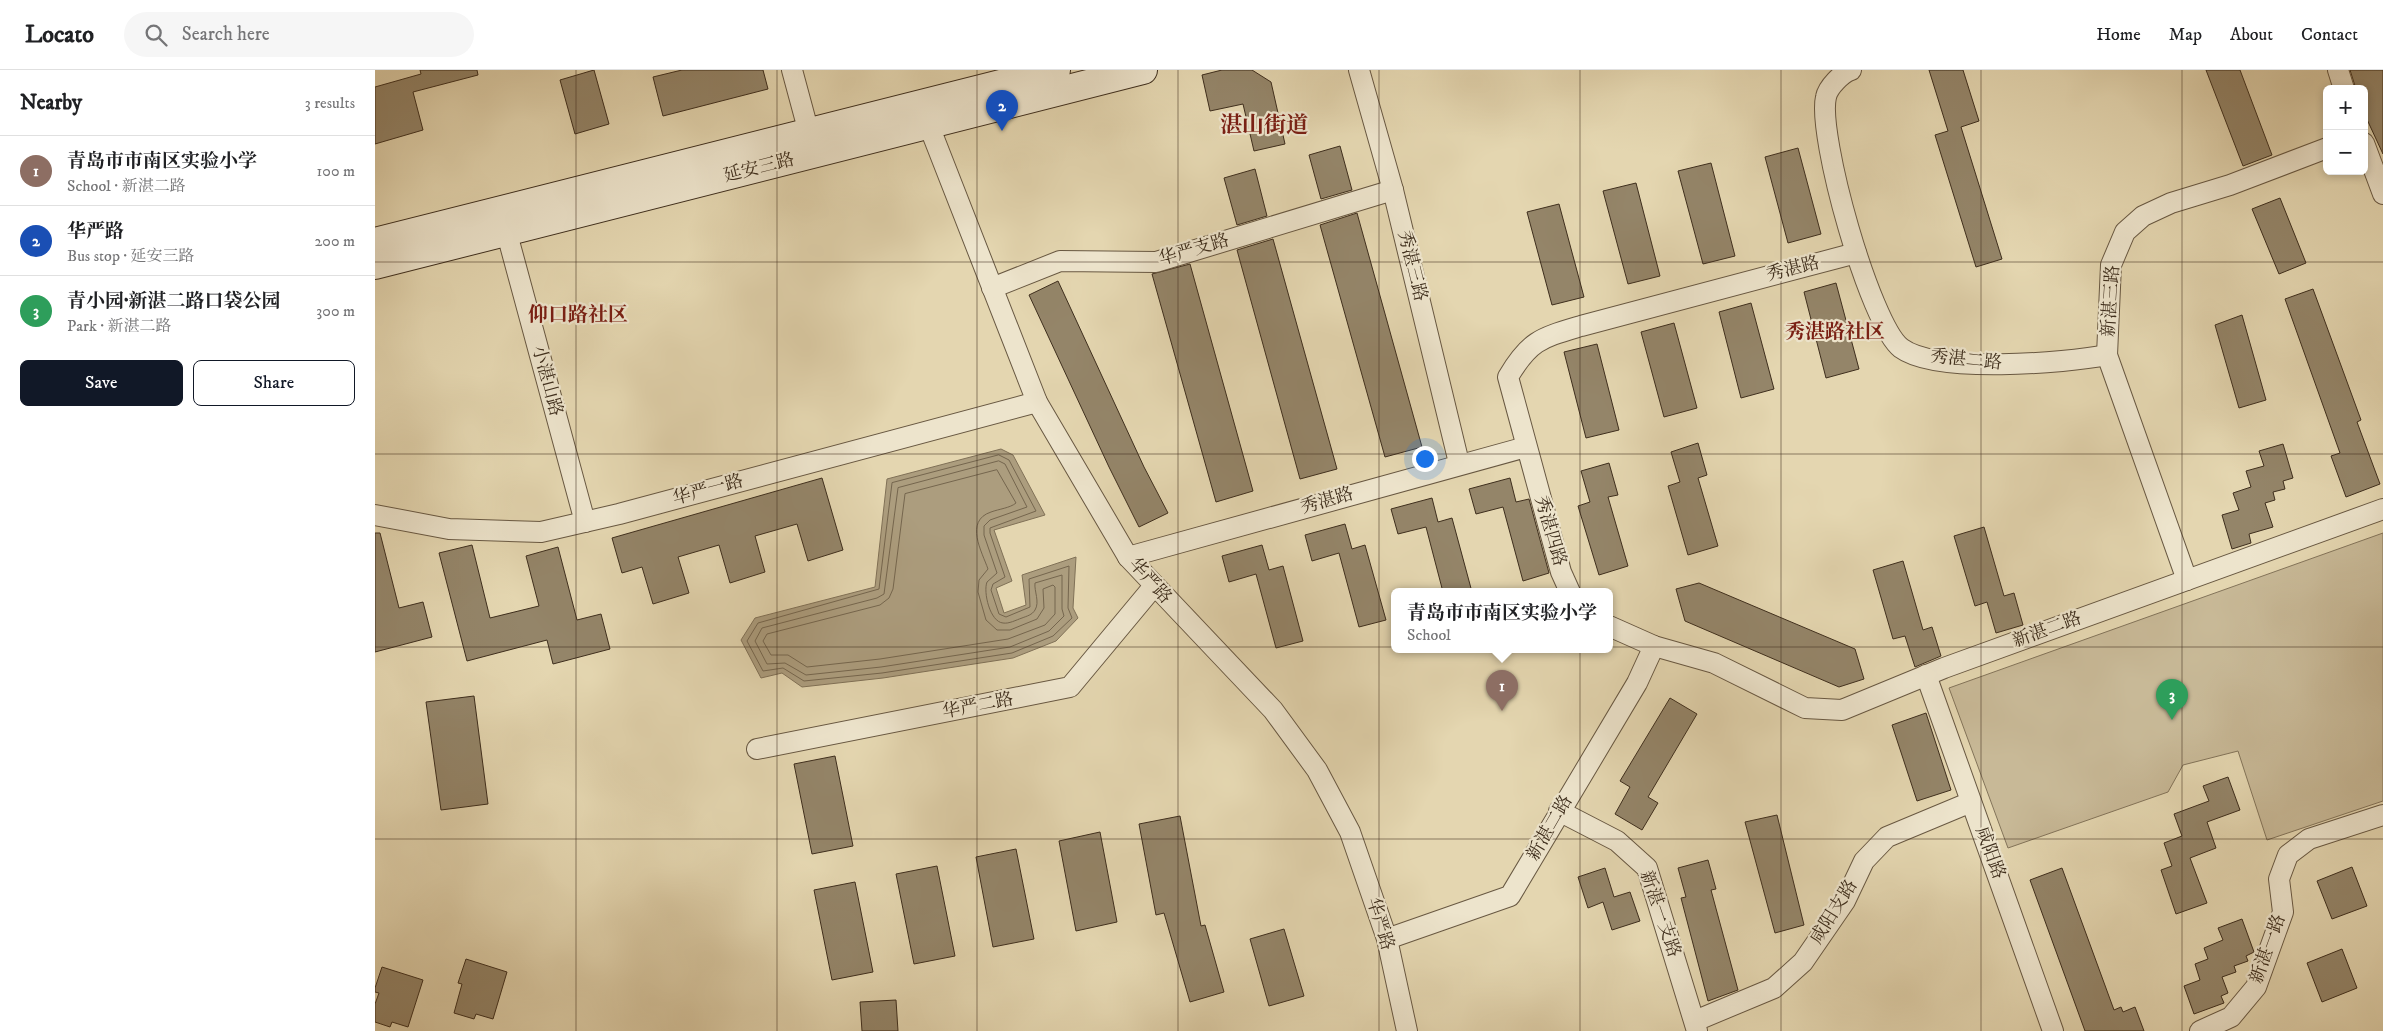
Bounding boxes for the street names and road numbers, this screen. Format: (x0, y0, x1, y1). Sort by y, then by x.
street label: 延安三路 (721, 149, 797, 187)
street label: 秀湛三路 (1393, 228, 1431, 304)
street label: 华严支路 (1156, 230, 1232, 270)
street label: 秀湛路 (1764, 252, 1822, 286)
street label: 新湛三路 (2098, 264, 2124, 338)
street label: 小湛山路 (527, 343, 567, 419)
street label: 秀湛二路 (1929, 345, 2003, 375)
street label: 华严一路 (670, 470, 746, 510)
street label: 秀湛路 (1298, 483, 1356, 519)
street label: 秀湛四路 (1530, 493, 1570, 569)
street label: 华严路 (1124, 554, 1176, 608)
street label: 新湛二路 (2009, 607, 2085, 653)
street label: 华严二路 (941, 688, 1015, 724)
street label: 新湛二路 (1522, 791, 1578, 865)
street label: 咸阳路 (1970, 824, 2010, 882)
street label: 新湛一支路 (1635, 868, 1685, 960)
street label: 咸阳支路 (1806, 876, 1862, 948)
street label: 华严路 (1362, 895, 1398, 953)
street label: 新湛一路 (2245, 911, 2291, 987)

